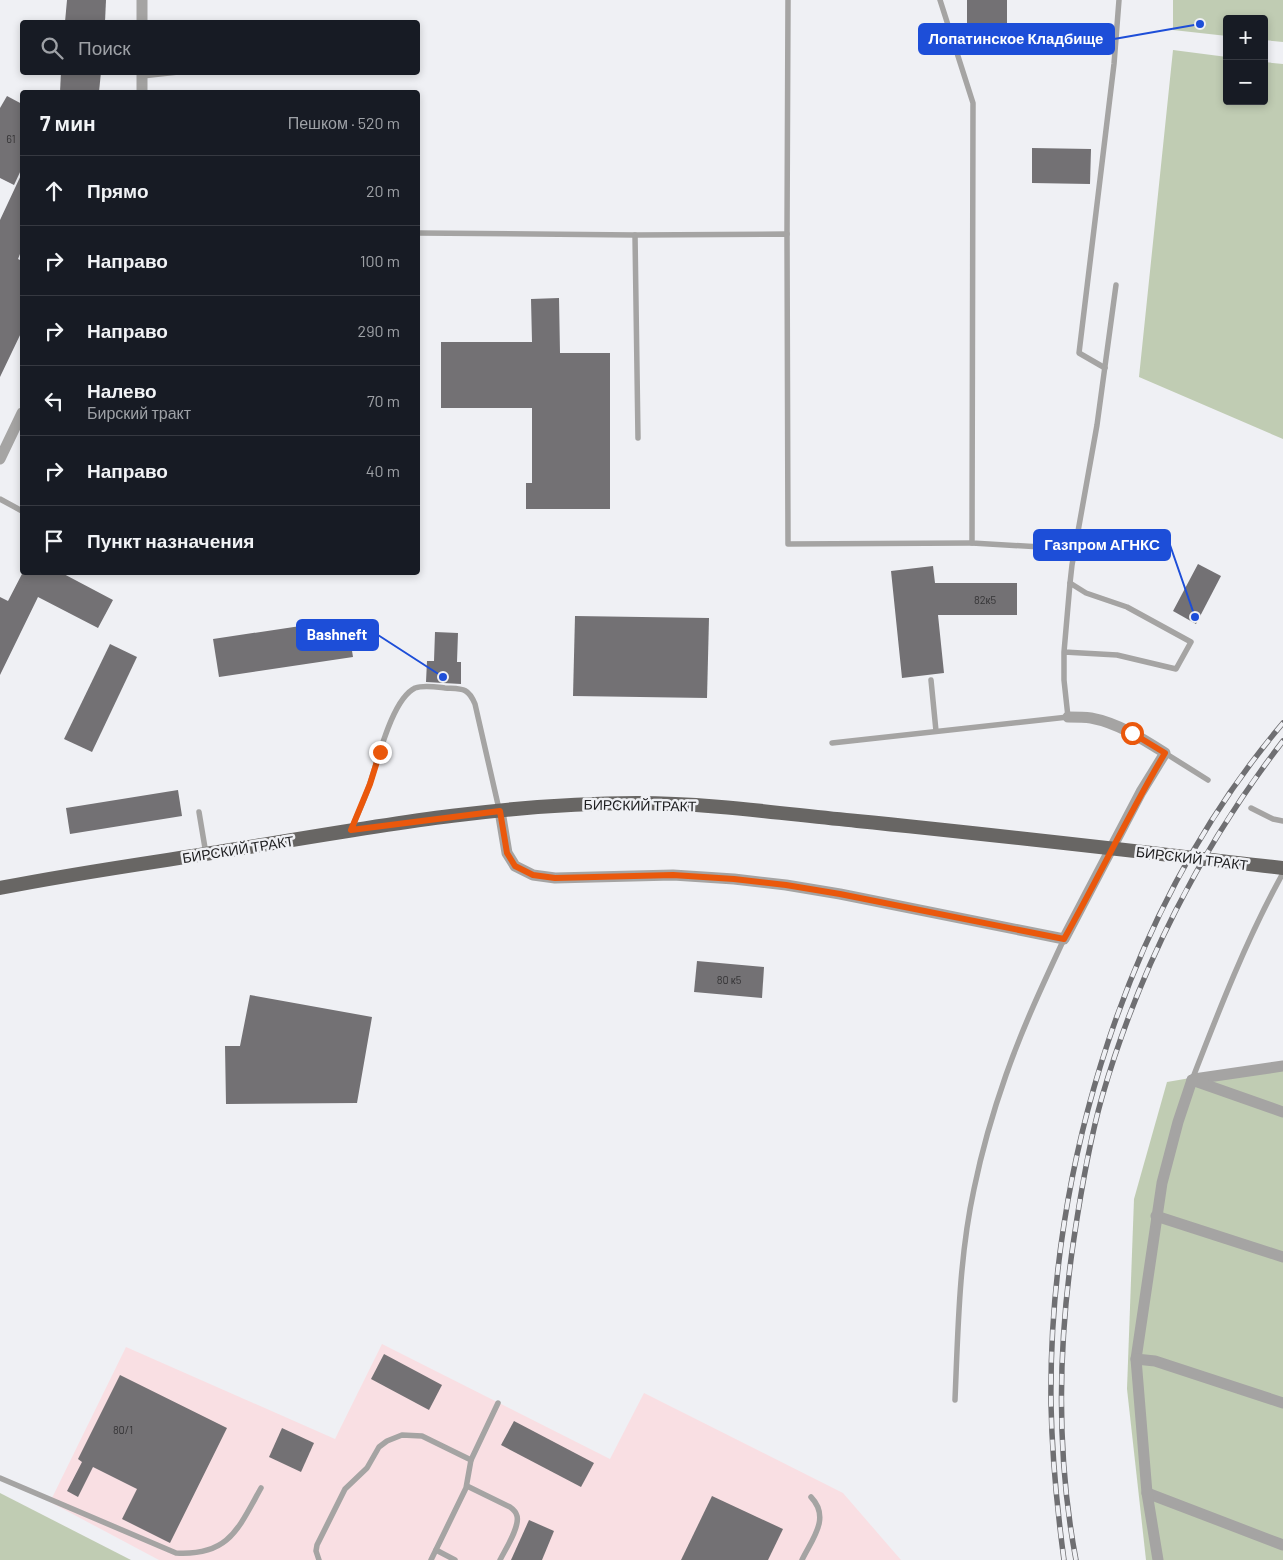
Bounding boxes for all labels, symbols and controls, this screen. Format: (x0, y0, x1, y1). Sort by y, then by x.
map controls (1223, 15, 1268, 105)
button: + (1223, 15, 1268, 60)
search box (20, 20, 420, 75)
callout: Лопатинское Кладбище (919, 24, 1114, 54)
text: Лопатинское Кладбище (929, 29, 1103, 47)
icon: search (38, 34, 66, 62)
text: Поиск (78, 36, 131, 59)
button: − (1223, 60, 1268, 105)
text: 7 мин (40, 110, 96, 135)
text: Пешком · 520 m (288, 113, 400, 132)
house number: 61 (6, 132, 16, 145)
icon: ahead (40, 177, 68, 205)
text: Прямо (87, 179, 149, 202)
text: 20 m (366, 181, 400, 200)
icon: right (40, 247, 68, 275)
text: Направо (87, 249, 168, 272)
text: 100 m (360, 251, 400, 270)
icon: right (40, 317, 68, 345)
text: Направо (87, 319, 168, 342)
text: 290 m (358, 321, 400, 340)
text: Налево (87, 379, 157, 402)
icon: left (40, 387, 68, 415)
text: 70 m (367, 391, 400, 410)
text: Бирский тракт (87, 403, 191, 422)
icon: right (40, 457, 68, 485)
text: Направо (87, 459, 168, 482)
text: 40 m (366, 461, 400, 480)
icon: arrive (40, 527, 68, 555)
text: Пункт назначения (87, 529, 254, 552)
callout: Газпром АГНКС (1034, 530, 1170, 560)
text: Газпром АГНКС (1044, 535, 1160, 553)
house number: 82к5 (974, 593, 996, 606)
callout: Bashneft (297, 620, 378, 650)
text: Bashneft (307, 625, 368, 643)
route start (1121, 722, 1144, 745)
route end (369, 741, 392, 764)
street label: БИРСКИЙ ТРАКТ (584, 796, 697, 814)
street label: БИРСКИЙ ТРАКТ (181, 832, 295, 866)
street label: БИРСКИЙ ТРАКТ (1135, 843, 1249, 873)
house number: 80 к5 (717, 973, 742, 986)
house number: 80/1 (113, 1423, 133, 1436)

